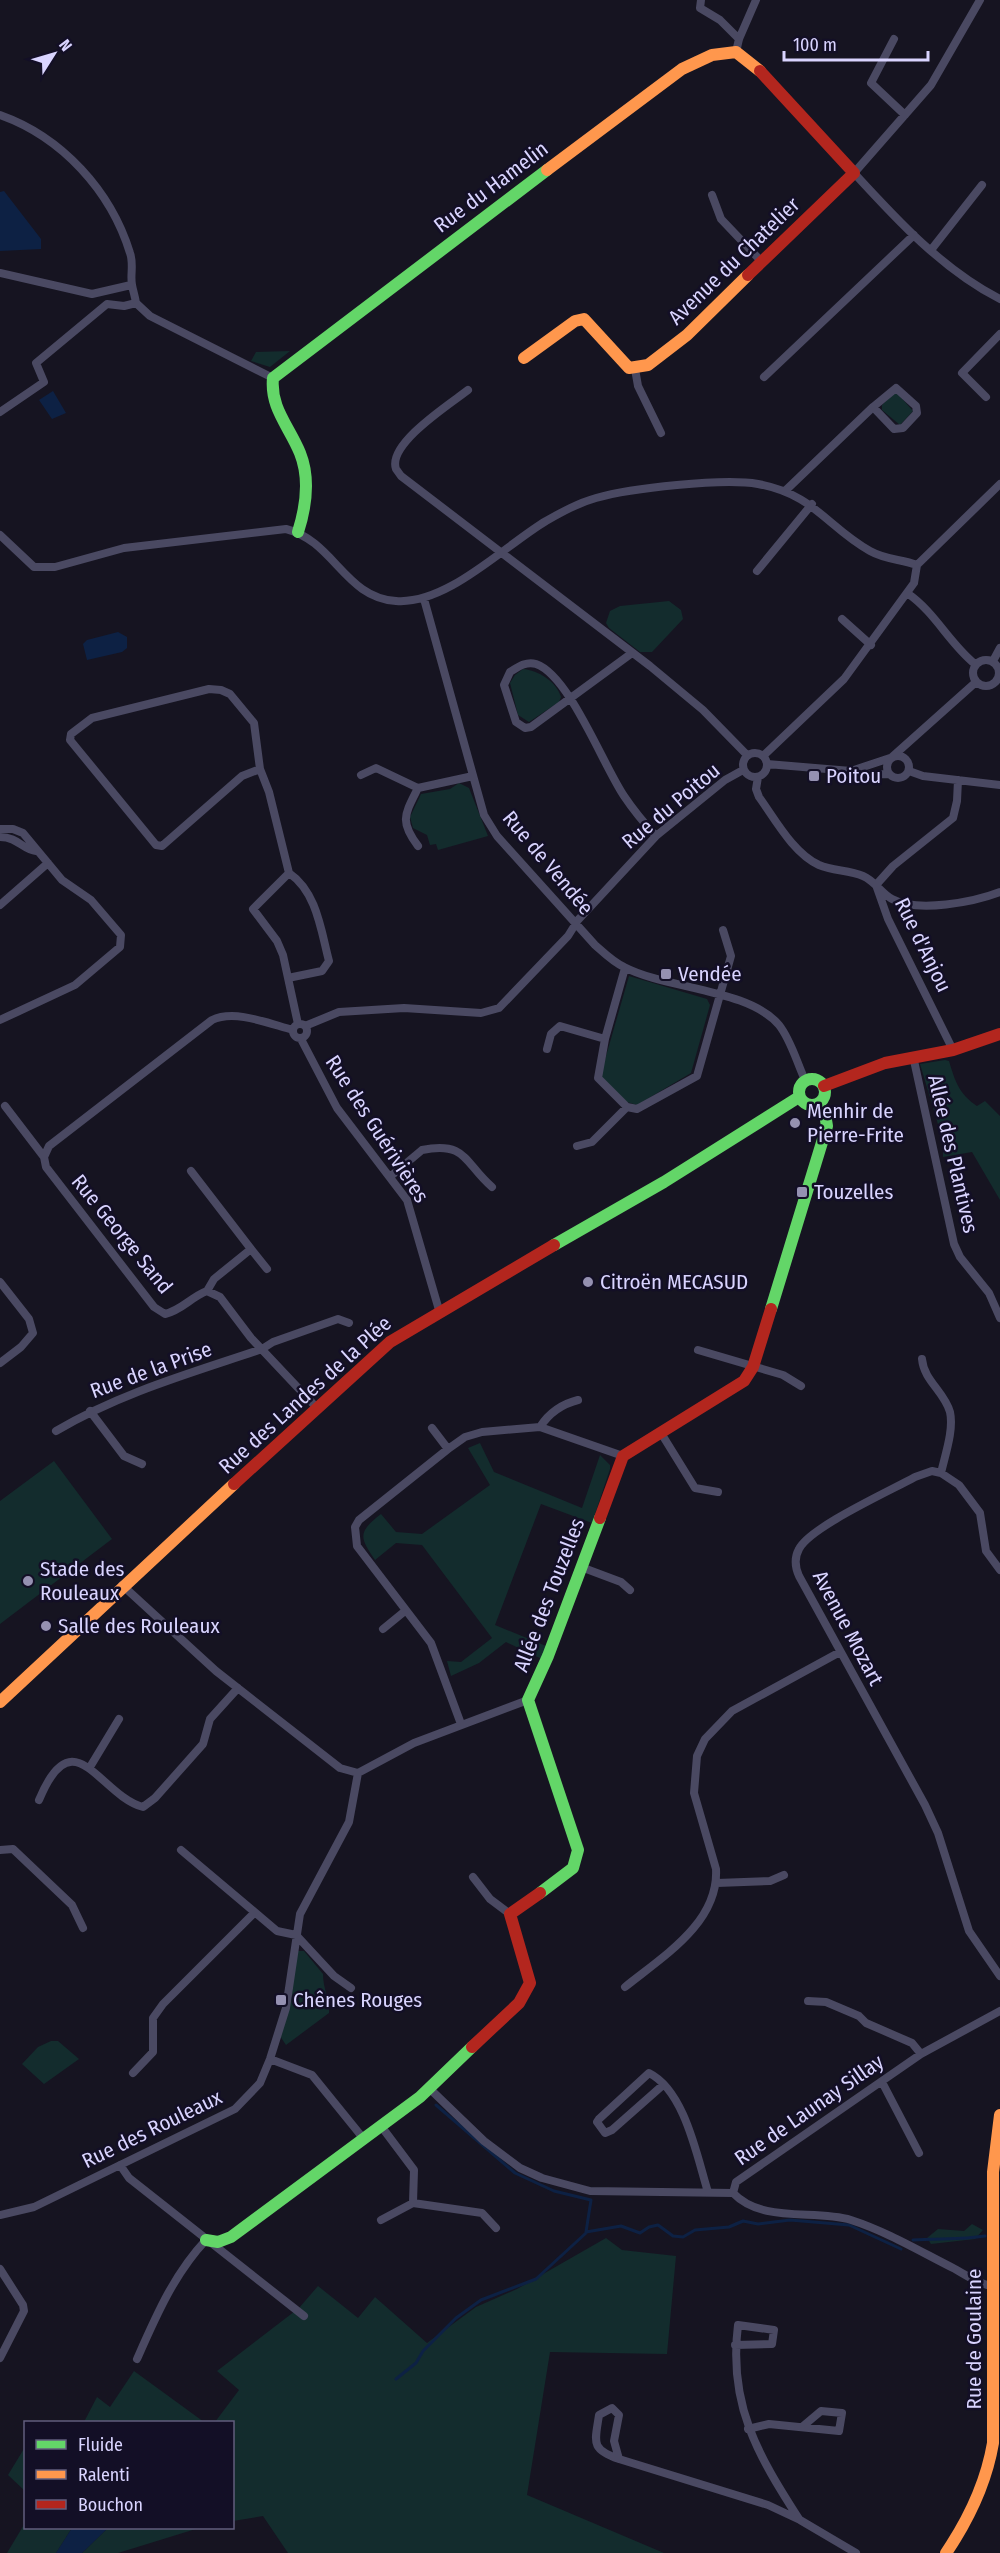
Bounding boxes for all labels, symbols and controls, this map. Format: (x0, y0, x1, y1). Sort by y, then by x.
north arrow (24, 24, 84, 84)
scale bar (784, 24, 928, 62)
text: 100 m (793, 34, 837, 56)
text: N (55, 36, 76, 55)
street label: Rue du Hamelin (429, 136, 553, 238)
street label: Avenue du Chatelier (663, 191, 806, 330)
street label: Rue du Poitou (617, 757, 725, 855)
place label: Poitou (826, 763, 881, 789)
marker: Poitou (807, 769, 821, 783)
street label: Rue de Vendée (497, 806, 599, 920)
street label: Rue d'Anjou (889, 893, 957, 997)
place label: Vendée (678, 961, 742, 987)
marker: Vendée (659, 967, 673, 981)
street label: Rue des Guérivières (320, 1050, 434, 1208)
street label: Allée des Plantives (922, 1072, 984, 1236)
place label: Menhir de Pierre-Frite (807, 1098, 904, 1148)
marker: Menhir de Pierre-Frite (788, 1116, 802, 1130)
street label: Rue George Sand (66, 1169, 178, 1299)
place label: Touzelles (814, 1179, 893, 1205)
marker: Touzelles (795, 1185, 809, 1199)
place label: Citroën MECASUD (600, 1269, 748, 1295)
marker: Citroën MECASUD (581, 1275, 595, 1289)
street label: Rue des Landes de la Plée (213, 1311, 397, 1479)
street label: Rue de la Prise (87, 1336, 215, 1404)
street label: Allée des Touzelles (508, 1514, 590, 1676)
place label: Stade des Rouleaux (40, 1556, 125, 1606)
street label: Avenue Mozart (807, 1566, 889, 1690)
marker: Stade des Rouleaux (21, 1574, 35, 1588)
place label: Salle des Rouleaux (58, 1613, 220, 1639)
marker: Salle des Rouleaux (39, 1619, 53, 1633)
place label: Chênes Rouges (293, 1987, 422, 2013)
marker: Chênes Rouges (274, 1993, 288, 2007)
street label: Rue de Launay Sillay (729, 2048, 889, 2171)
street label: Rue des Rouleaux (78, 2084, 227, 2174)
street label: Rue de Goulaine (961, 2269, 987, 2409)
legend (24, 2421, 234, 2529)
text: Fluide (78, 2434, 123, 2456)
text: Ralenti (78, 2464, 130, 2486)
text: Bouchon (78, 2494, 143, 2516)

